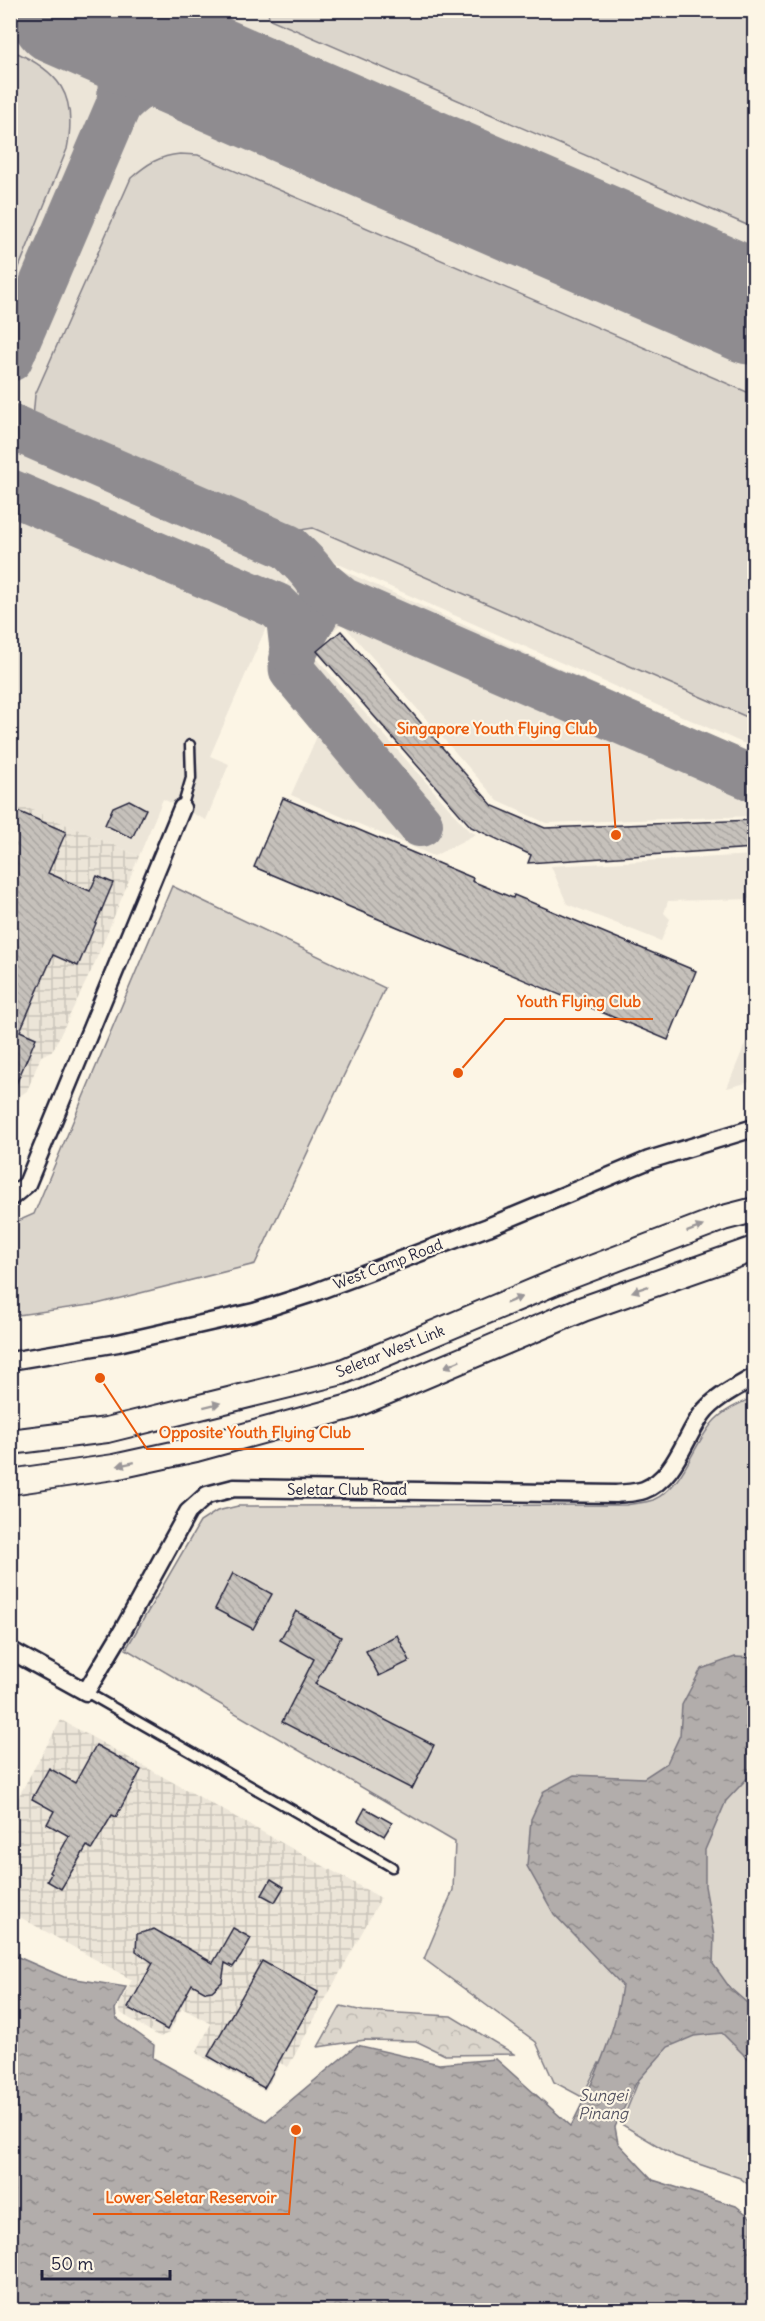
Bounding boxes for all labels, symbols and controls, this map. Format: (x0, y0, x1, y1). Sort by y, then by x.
callout: Singapore Youth Flying Club (384, 711, 609, 745)
text: Singapore Youth Flying Club (397, 718, 597, 739)
callout: Youth Flying Club (505, 985, 653, 1019)
text: Youth Flying Club (516, 991, 641, 1012)
one-way arrow (687, 1224, 705, 1234)
street label: West Camp Road (331, 1234, 445, 1294)
one-way arrow (631, 1284, 649, 1294)
one-way arrow (505, 1295, 523, 1305)
street label: Seletar West Link (333, 1320, 447, 1381)
one-way arrow (442, 1359, 460, 1369)
one-way arrow (203, 1400, 222, 1410)
callout: Opposite Youth Flying Club (147, 1415, 364, 1449)
text: Opposite Youth Flying Club (159, 1422, 351, 1443)
one-way arrow (116, 1460, 135, 1470)
street label: Seletar Club Road (287, 1480, 407, 1499)
water label: Sungei Pinang (578, 2085, 630, 2123)
callout: Lower Seletar Reservoir (93, 2180, 289, 2214)
text: Lower Seletar Reservoir (105, 2187, 277, 2207)
scale bar (42, 2243, 170, 2281)
text: 50 m (51, 2252, 93, 2275)

